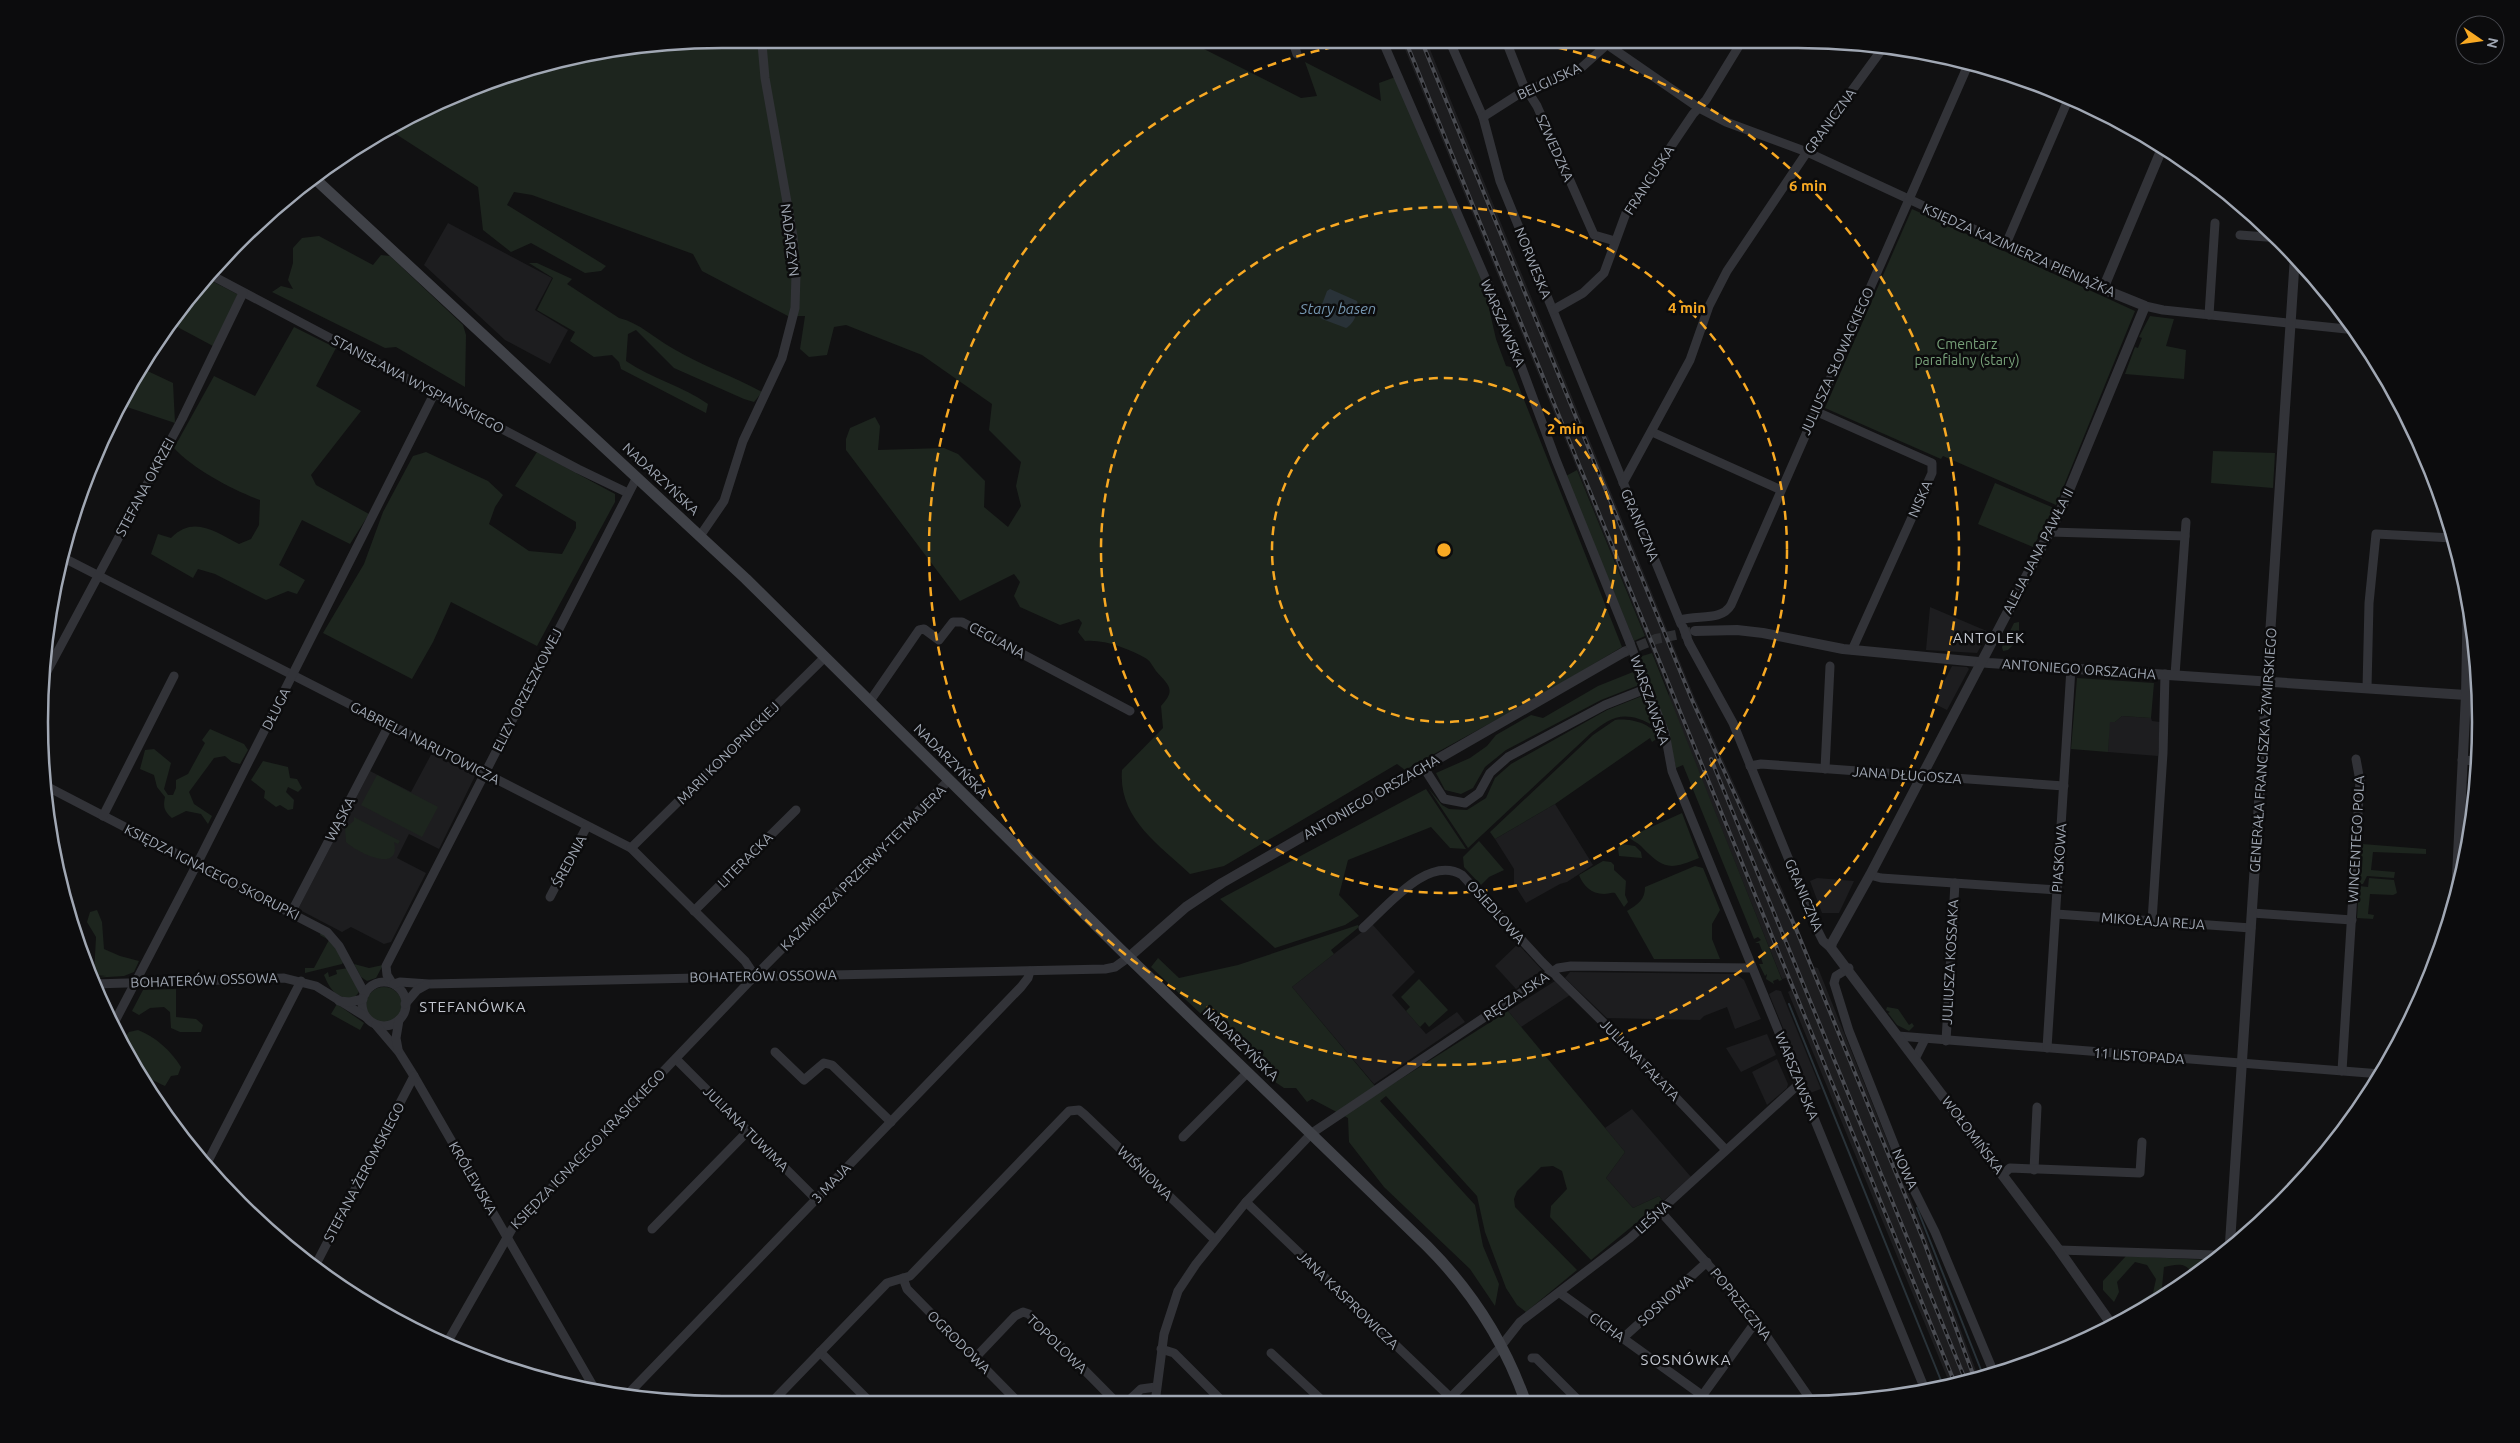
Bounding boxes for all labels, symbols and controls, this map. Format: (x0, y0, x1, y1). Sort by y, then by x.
north arrow (2455, 15, 2505, 65)
text: N (2484, 36, 2502, 50)
street label: BELGIJSKA (1515, 59, 1583, 103)
street label: GRANICZNA (1801, 85, 1859, 157)
street label: SZWEDZKA (1533, 112, 1577, 184)
street label: FRANCUSKA (1621, 142, 1677, 218)
text: 6 min (1789, 177, 1827, 194)
street label: KSIĘDZA KAZIMIERZA PIENIĄŻKA (1920, 200, 2118, 300)
street label: NADARZYN (778, 203, 802, 277)
street label: NORWESKA (1511, 225, 1555, 301)
street label: WARSZAWSKA (1477, 277, 1529, 369)
street label: JULIUSZA SŁOWACKIEGO (1797, 285, 1877, 437)
text: 4 min (1668, 299, 1706, 316)
water label: Stary basen (1299, 300, 1376, 317)
street label: STANISŁAWA WYSPIAŃSKIEGO (329, 331, 508, 436)
park label: Cmentarz parafialny (stary) (1914, 336, 2020, 368)
text: 2 min (1547, 420, 1585, 437)
street label: STEFANA OKRZEI (112, 435, 178, 539)
street label: NADARZYŃSKA (620, 439, 703, 518)
street label: NISKA (1905, 478, 1935, 520)
street label: GRANICZNA (1618, 486, 1662, 564)
street label: ALEJA JANA PAWŁA II (1999, 486, 2077, 616)
centre of rings (1435, 541, 1453, 559)
street label: CEGLANA (966, 619, 1028, 661)
street label: ELIZY ORZESZKOWEJ (489, 626, 565, 754)
street label: GENERAŁA FRANCISZKA ŻYMIRSKIEGO (2246, 627, 2280, 873)
district label: ANTOLEK (1953, 629, 2025, 646)
street label: WARSZAWSKA (1627, 653, 1673, 747)
street label: ANTONIEGO ORSZAGHA (2001, 656, 2157, 682)
street label: DŁUGA (259, 685, 293, 733)
street label: GABRIELA NARUTOWICZA (348, 698, 502, 788)
street label: MARII KONOPNICKIEJ (674, 699, 782, 807)
street label: NADARZYŃSKA (911, 720, 992, 801)
street label: ANTONIEGO ORSZAGHA (1300, 751, 1442, 843)
street label: JANA DŁUGOSZA (1852, 763, 1962, 787)
street label: WINCENTEGO POLA (2345, 775, 2367, 903)
street label: KAZIMIERZA PRZERWY-TETMAJERA (777, 782, 949, 954)
street label: WĄSKA (322, 794, 358, 844)
street label: KSIĘDZA IGNACEGO SKORUPKI (122, 821, 302, 923)
street label: PIASKOWA (2049, 823, 2069, 893)
street label: LITERACKA (714, 829, 776, 891)
street label: ŚREDNIA (548, 832, 589, 890)
street label: GRANICZNA (1782, 856, 1826, 934)
street label: OSIEDLOWA (1464, 877, 1528, 947)
street label: JULIUSZA KOSSAKA (1939, 899, 1961, 1025)
street label: MIKOŁAJA REJA (2101, 909, 2205, 933)
street label: BOHATERÓW OSSOWA (689, 966, 837, 985)
street label: BOHATERÓW OSSOWA (130, 968, 278, 991)
street label: RĘCZAJSKA (1480, 968, 1552, 1024)
district label: STEFANÓWKA (419, 998, 527, 1015)
street label: NADARZYŃSKA (1200, 1003, 1283, 1084)
street label: JULIANA FAŁATA (1597, 1016, 1683, 1104)
street label: WARSZAWSKA (1772, 1030, 1822, 1122)
street label: 11 LISTOPADA (2093, 1045, 2185, 1067)
street label: KSIĘDZA IGNACEGO KRASICKIEGO (507, 1066, 669, 1232)
street label: JULIANA TUWIMA (700, 1083, 792, 1175)
street label: WOŁOMIŃSKA (1939, 1093, 2008, 1177)
street label: STEFANA ŻEROMSKIEGO (320, 1099, 408, 1245)
street label: KRÓLEWSKA (446, 1138, 501, 1217)
street label: WIŚNIOWA (1114, 1142, 1176, 1203)
street label: NOWA (1889, 1146, 1921, 1192)
street label: 3 MAJA (808, 1160, 854, 1206)
street label: LEŚNA (1632, 1196, 1674, 1237)
street label: JANA KASPROWICZA (1294, 1248, 1402, 1352)
street label: POPRZECZNA (1707, 1265, 1775, 1343)
street label: SOSNOWA (1634, 1271, 1696, 1329)
street label: OGRODOWA (924, 1307, 994, 1377)
street label: CICHA (1586, 1309, 1628, 1345)
street label: TOPOLOWA (1024, 1311, 1090, 1377)
district label: SOSNÓWKA (1641, 1351, 1731, 1368)

